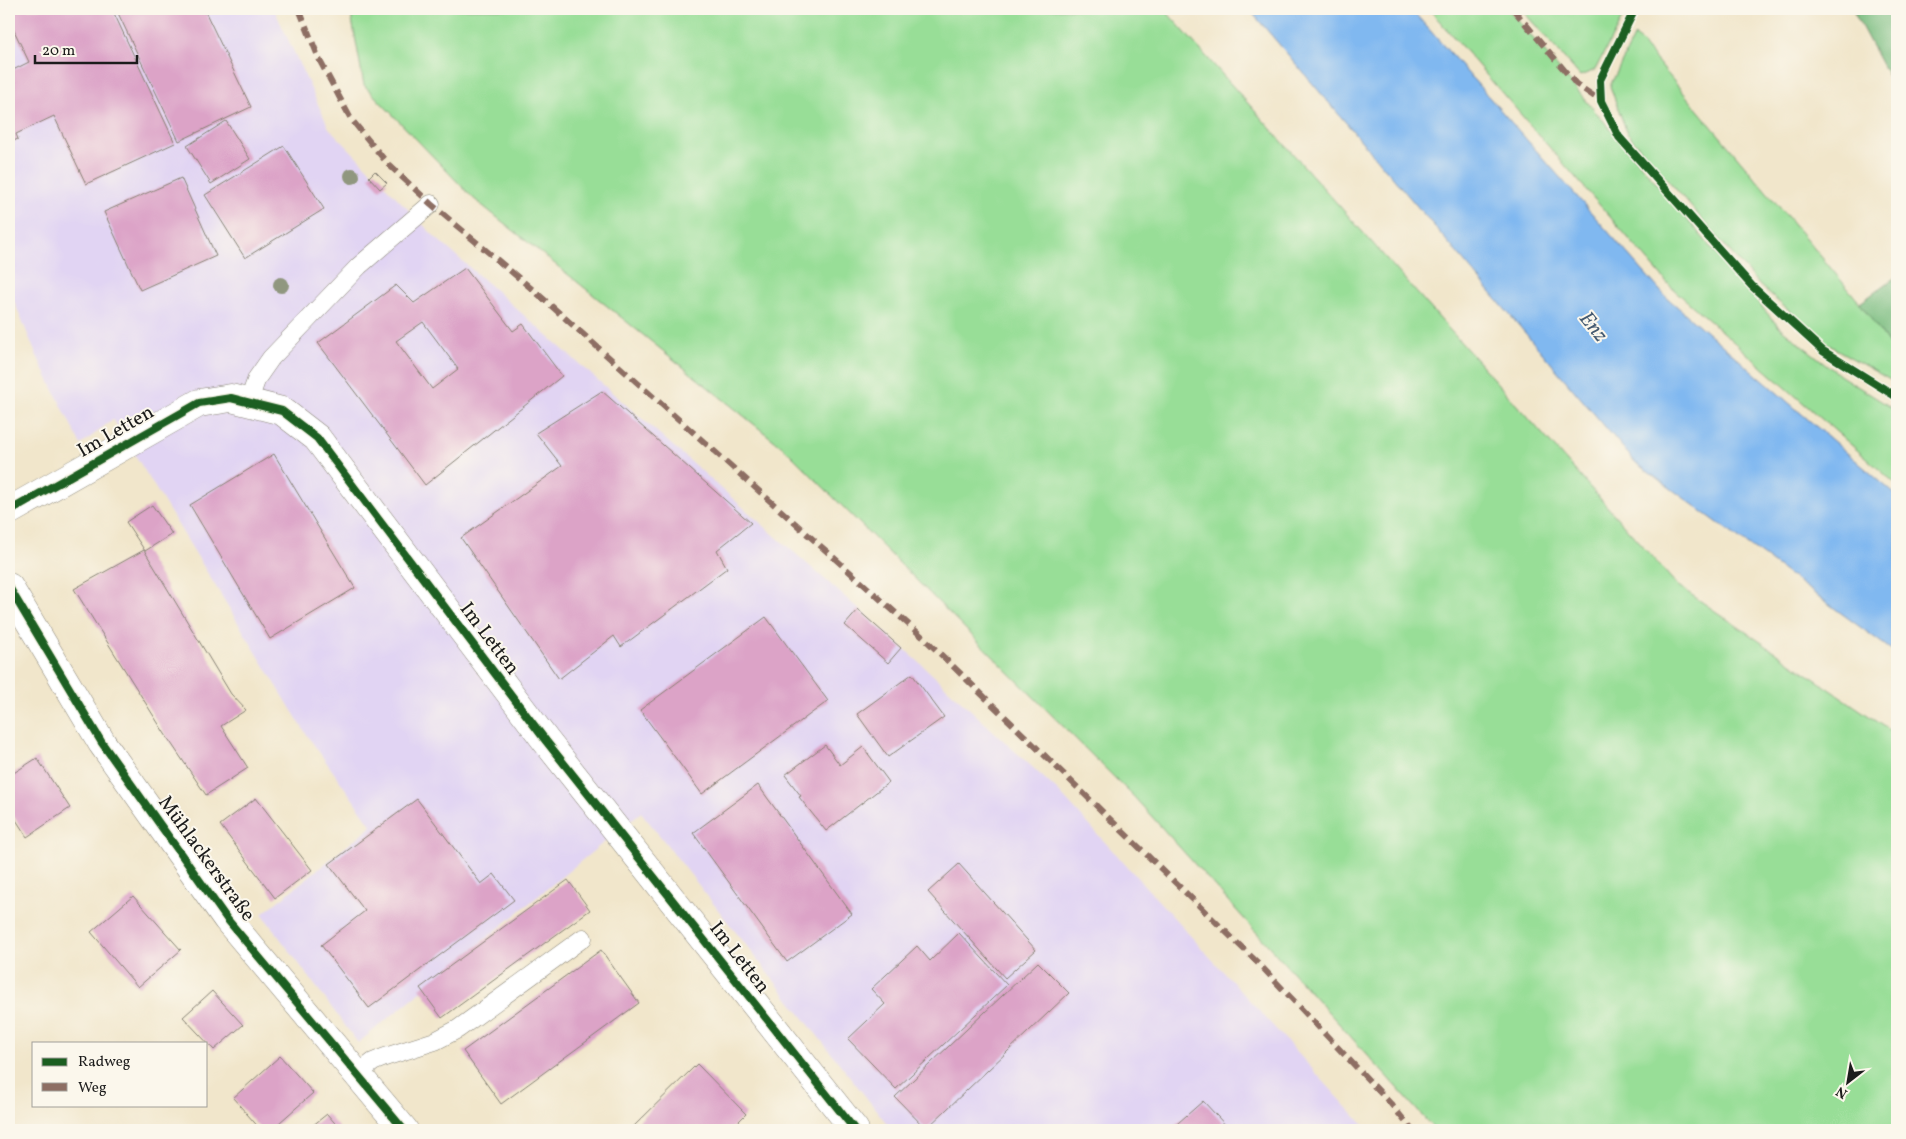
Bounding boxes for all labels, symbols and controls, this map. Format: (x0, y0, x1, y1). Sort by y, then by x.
scale bar (35, 32, 138, 64)
text: 20 m (42, 41, 75, 62)
water label: Enz (1572, 306, 1615, 349)
street label: Im Letten (72, 399, 160, 465)
street label: Im Letten (452, 597, 526, 681)
street label: Mühlackerstraße (151, 790, 261, 928)
street label: Im Letten (702, 916, 776, 1000)
legend (32, 1042, 208, 1106)
text: Radweg (78, 1052, 131, 1073)
north arrow (1824, 1056, 1874, 1106)
text: Weg (78, 1078, 107, 1099)
text: N (1833, 1081, 1851, 1103)

